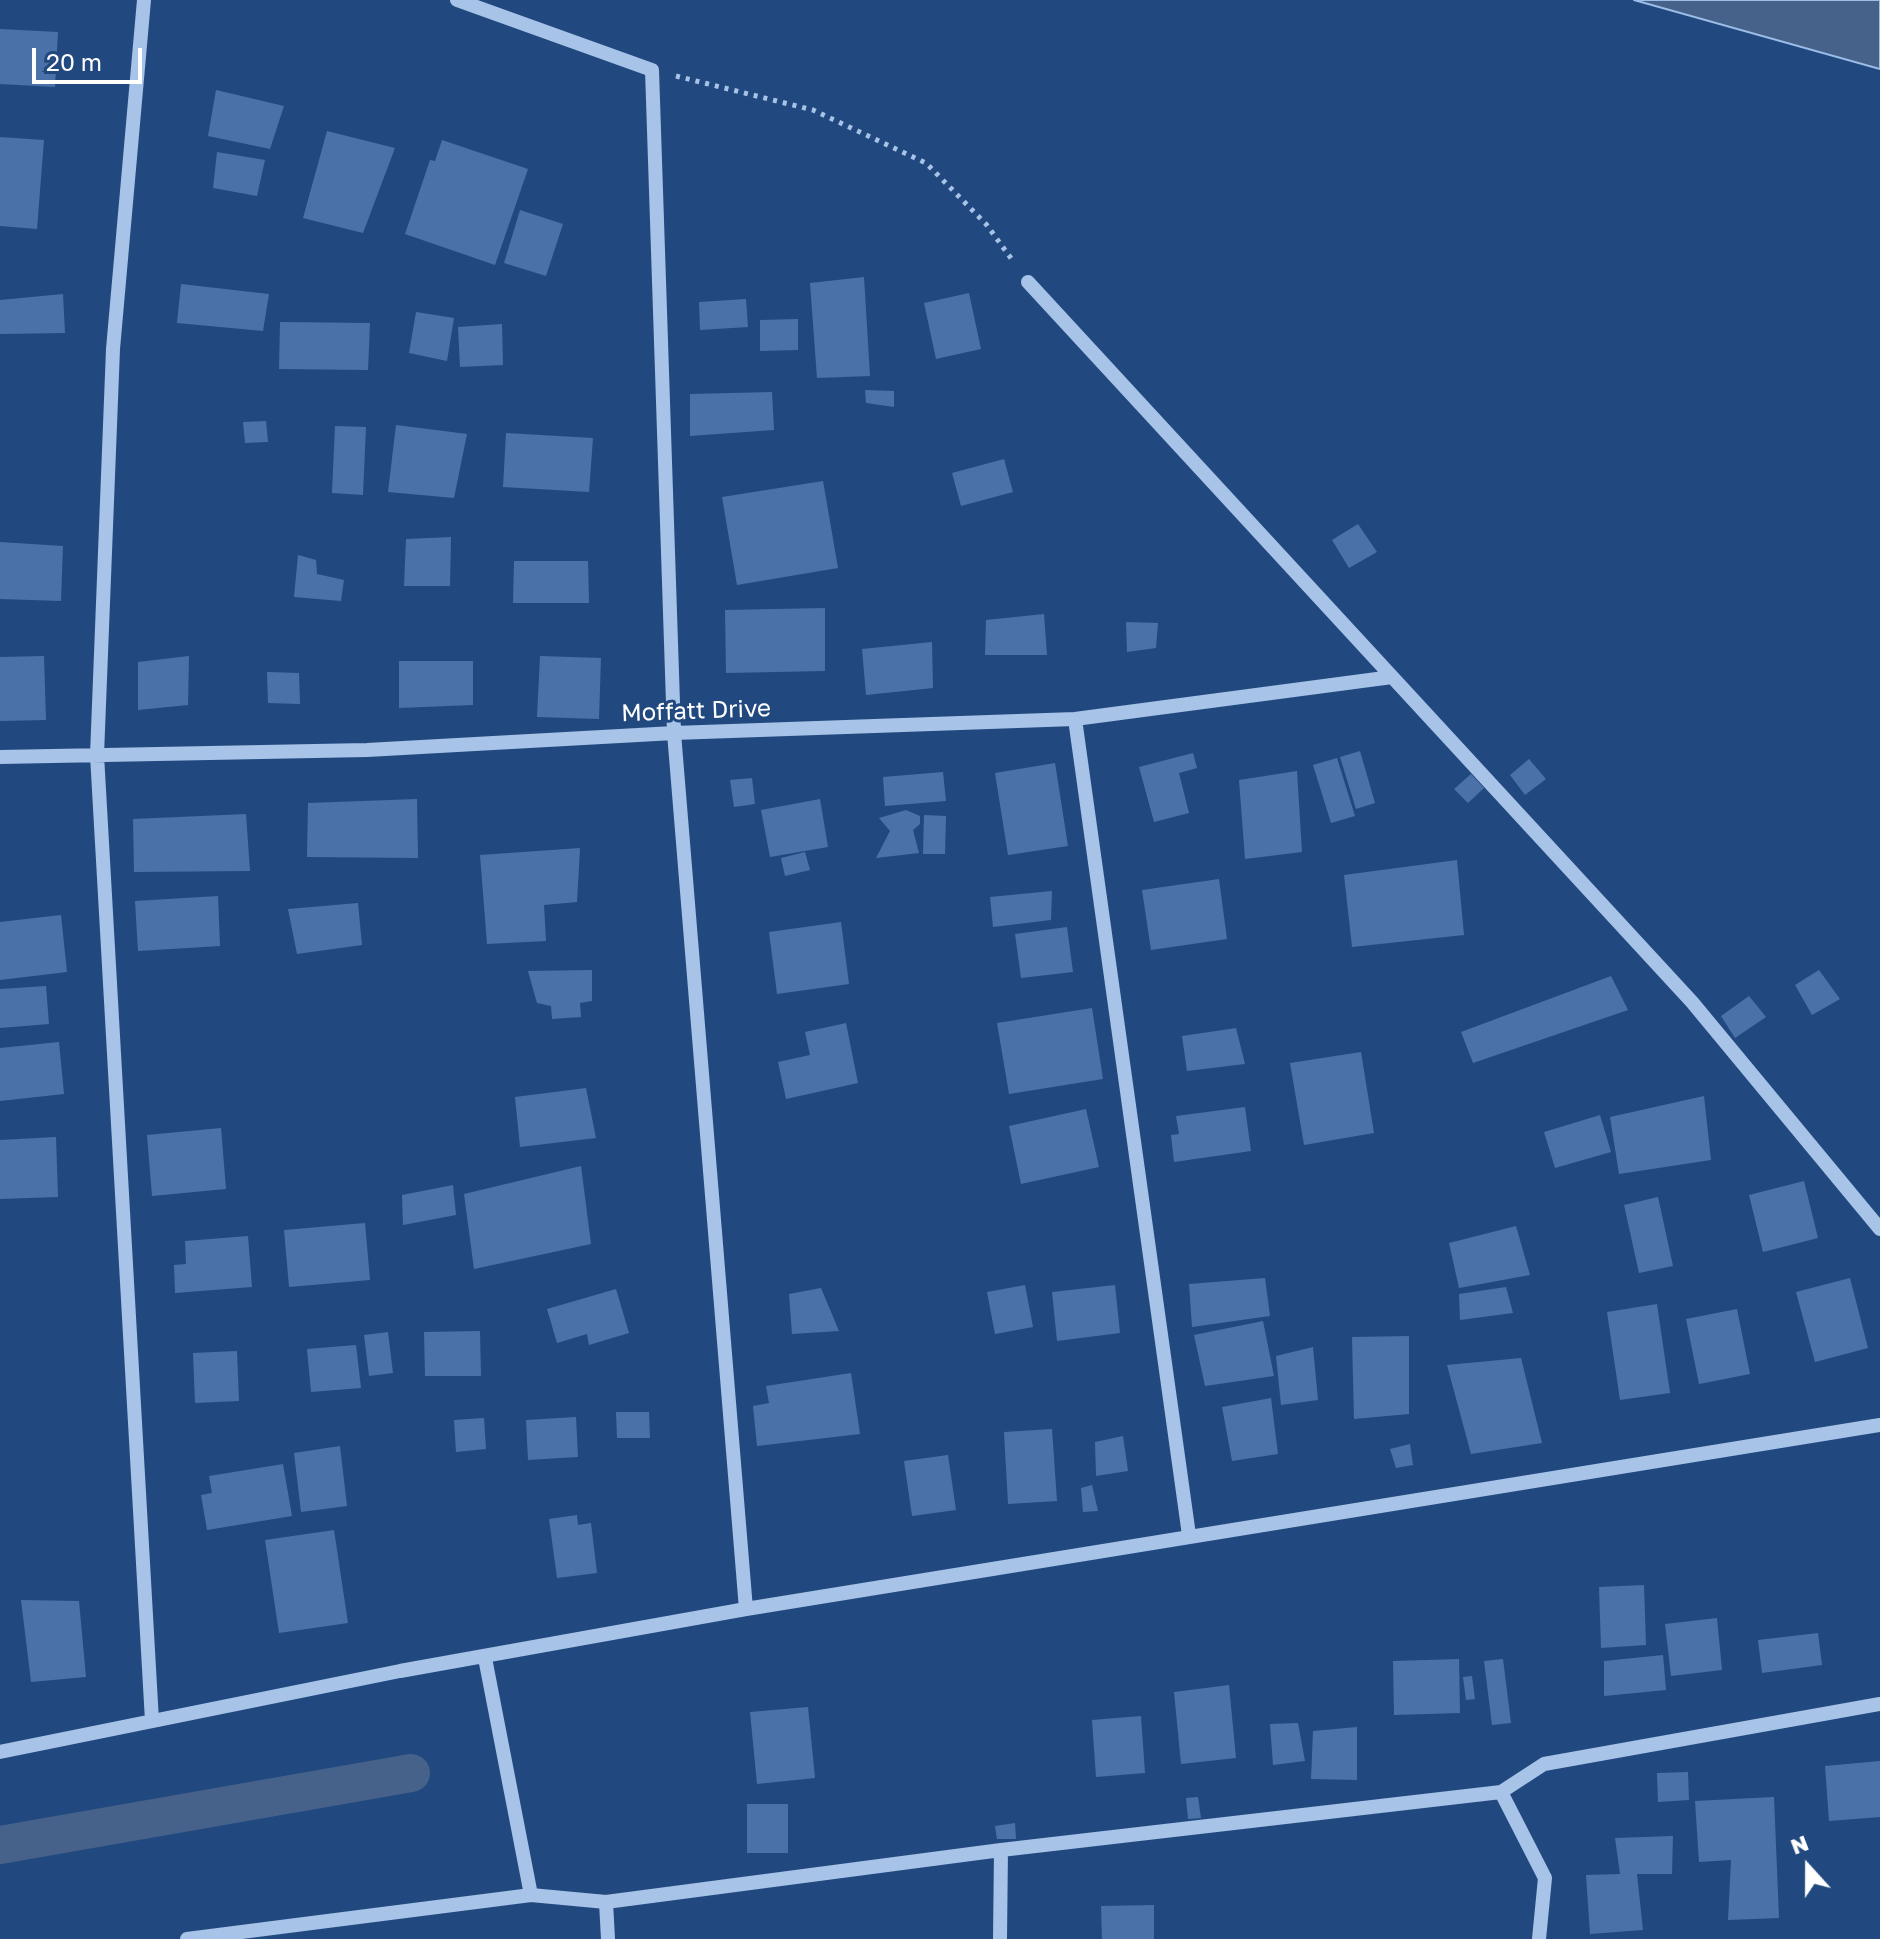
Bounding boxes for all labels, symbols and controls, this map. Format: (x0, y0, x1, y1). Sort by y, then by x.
scale bar (36, 32, 146, 82)
text: 20 m (46, 47, 102, 76)
street label: Moffatt Drive (621, 694, 771, 728)
north arrow (1768, 1827, 1848, 1907)
text: N (1787, 1829, 1812, 1860)

